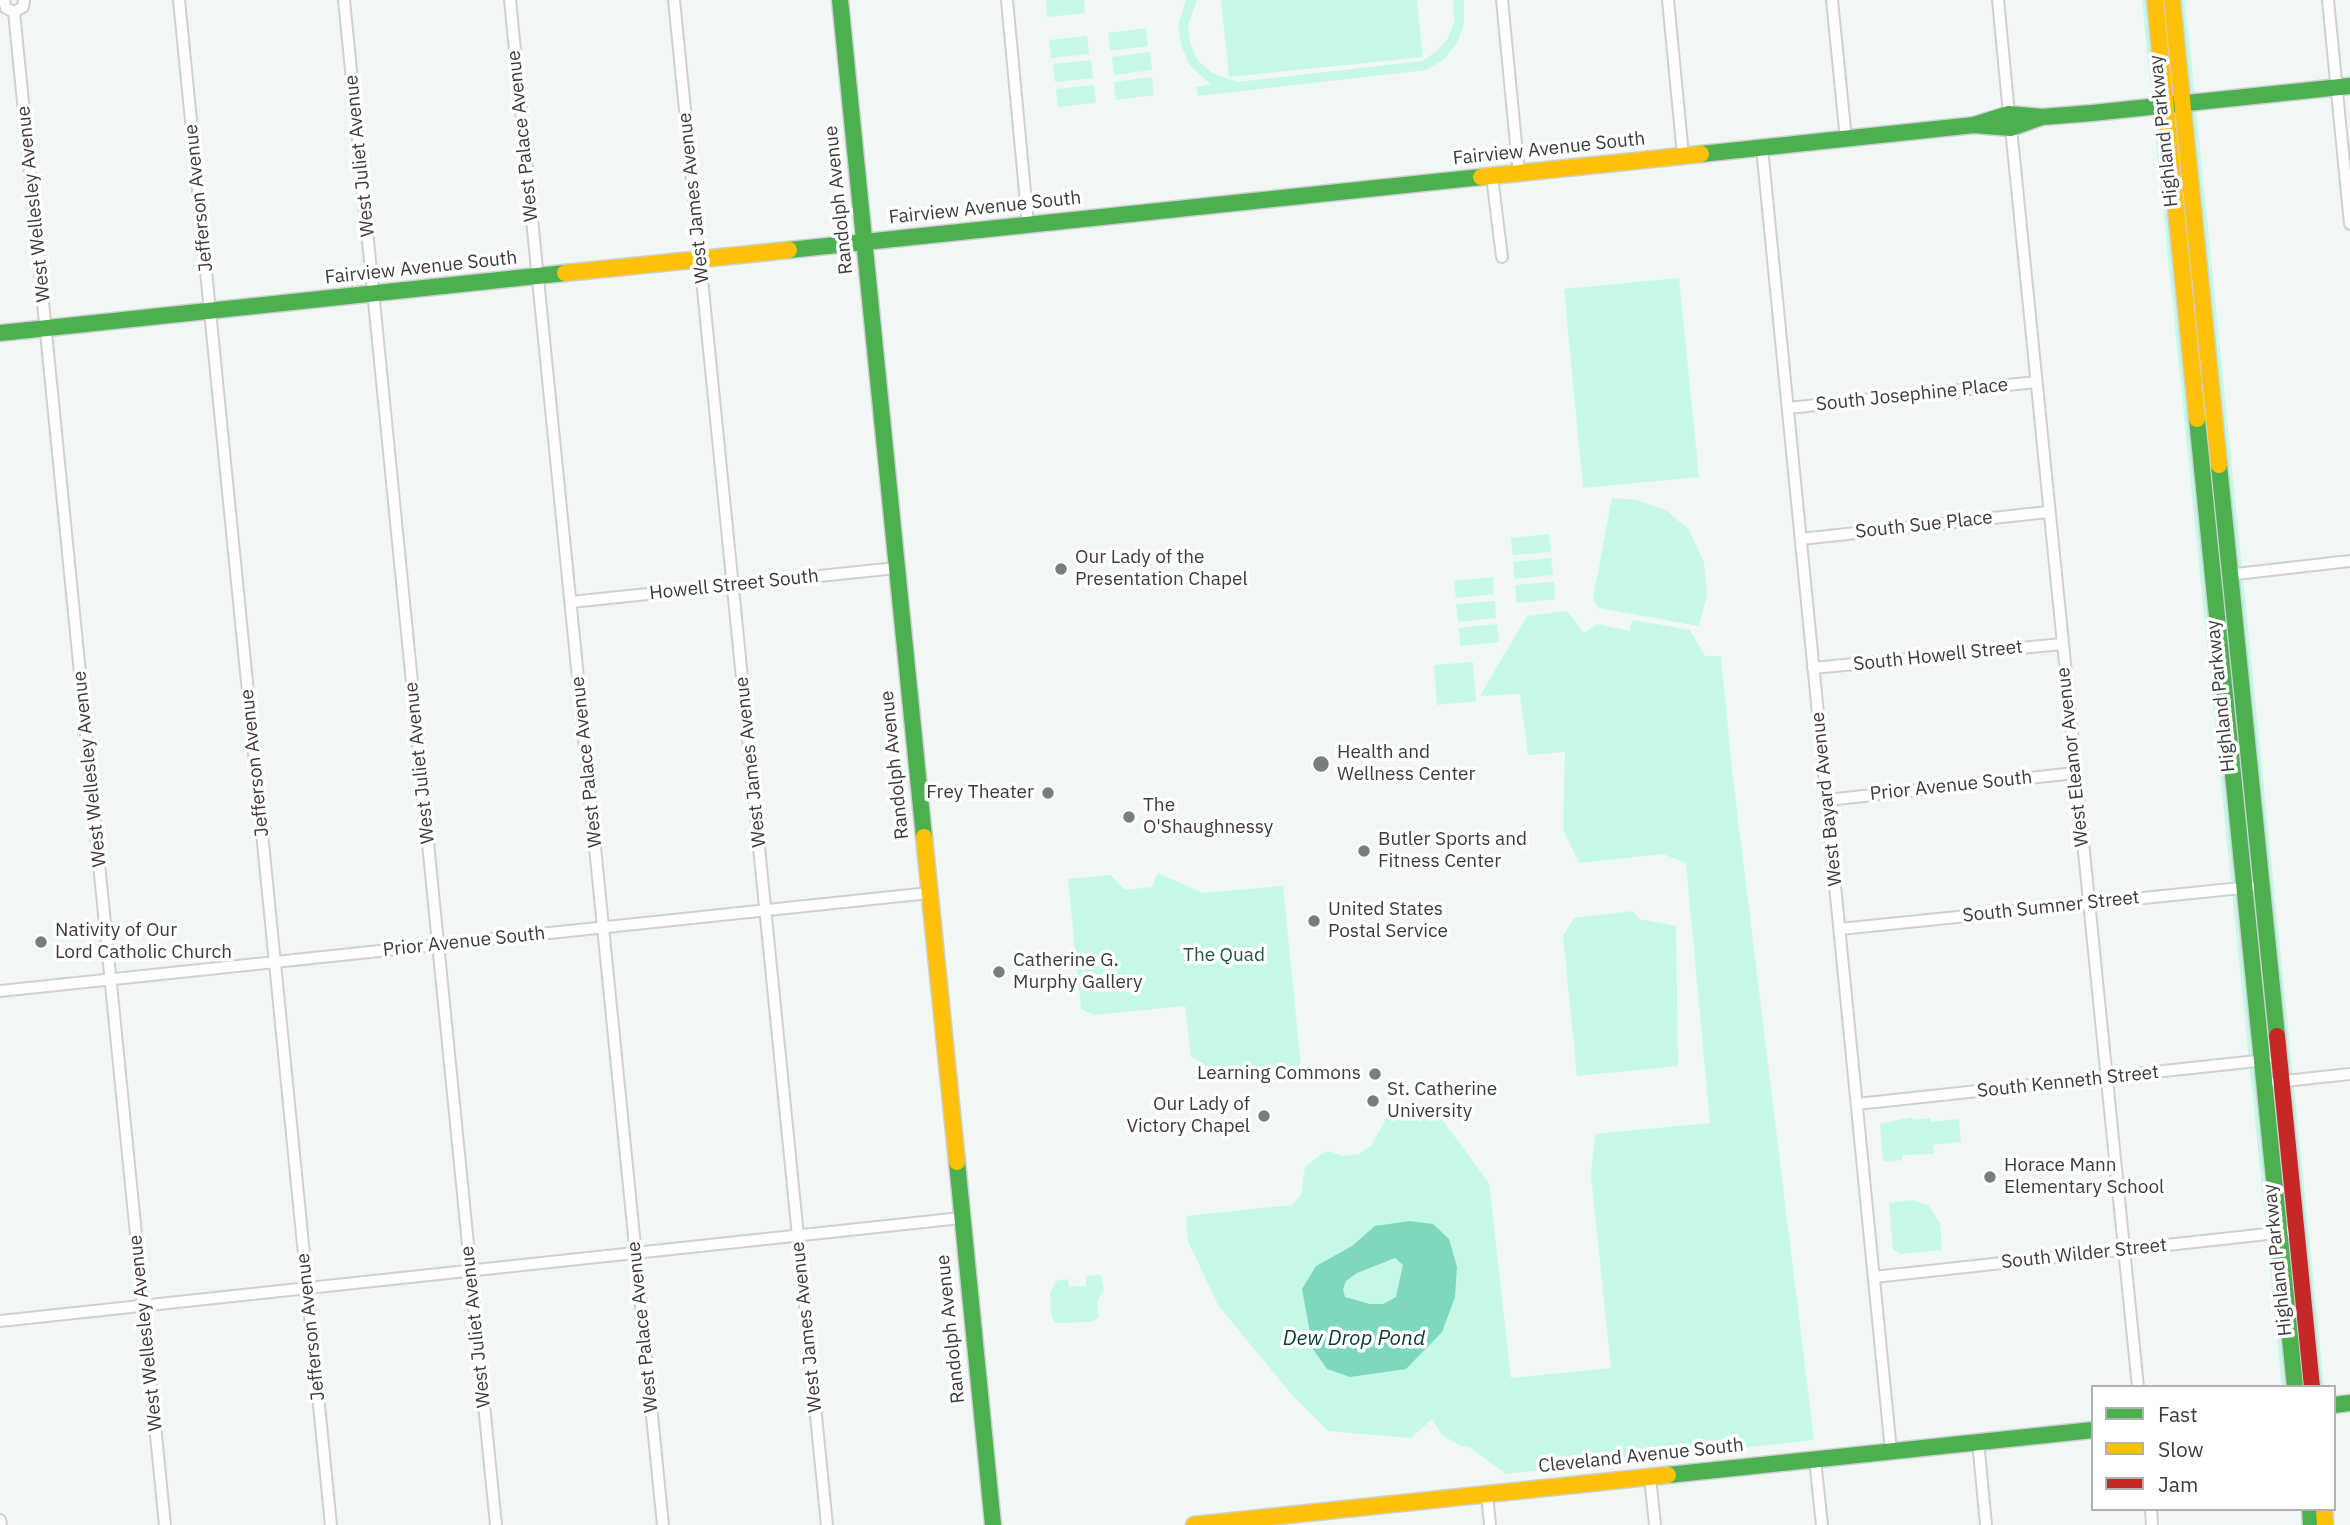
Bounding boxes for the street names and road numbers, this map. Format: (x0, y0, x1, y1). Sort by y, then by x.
street label: West Palace Avenue (503, 49, 543, 223)
street label: Highland Parkway (2145, 54, 2183, 208)
street label: West Juliet Avenue (340, 74, 380, 238)
street label: West Wellesley Avenue (12, 105, 56, 303)
street label: West James Avenue (674, 112, 714, 284)
street label: Jefferson Avenue (180, 123, 218, 273)
street label: Randolph Avenue (820, 124, 858, 276)
street label: Fairview Avenue South (1452, 128, 1646, 170)
street label: Fairview Avenue South (888, 187, 1082, 229)
street label: Fairview Avenue South (324, 247, 518, 289)
street label: South Josephine Place (1815, 374, 2009, 416)
street label: South Sue Place (1854, 506, 1994, 544)
street label: Howell Street South (648, 565, 820, 605)
street label: Highland Parkway (2202, 619, 2240, 773)
street label: South Howell Street (1852, 636, 2024, 676)
street label: West Eleanor Avenue (2052, 666, 2094, 848)
street label: West Wellesley Avenue (68, 670, 112, 868)
street label: West Palace Avenue (567, 675, 607, 849)
street label: West James Avenue (731, 676, 771, 848)
street label: West Juliet Avenue (400, 681, 440, 845)
street label: Jefferson Avenue (236, 688, 274, 838)
street label: Randolph Avenue (876, 689, 914, 841)
street label: West Bayard Avenue (1807, 711, 1847, 887)
street label: Prior Avenue South (1869, 766, 2033, 806)
street label: South Sumner Street (1961, 886, 2141, 928)
street label: Prior Avenue South (382, 922, 546, 962)
street label: South Kenneth Street (1976, 1061, 2160, 1103)
street label: Highland Parkway (2259, 1183, 2297, 1337)
street label: West Wellesley Avenue (124, 1234, 168, 1432)
street label: South Wilder Street (2000, 1234, 2168, 1274)
street label: West Palace Avenue (623, 1240, 663, 1414)
street label: West James Avenue (787, 1241, 827, 1413)
street label: West Juliet Avenue (456, 1245, 496, 1409)
street label: Jefferson Avenue (292, 1252, 330, 1402)
street label: Randolph Avenue (932, 1253, 970, 1405)
street label: Cleveland Avenue South (1537, 1434, 1745, 1478)

